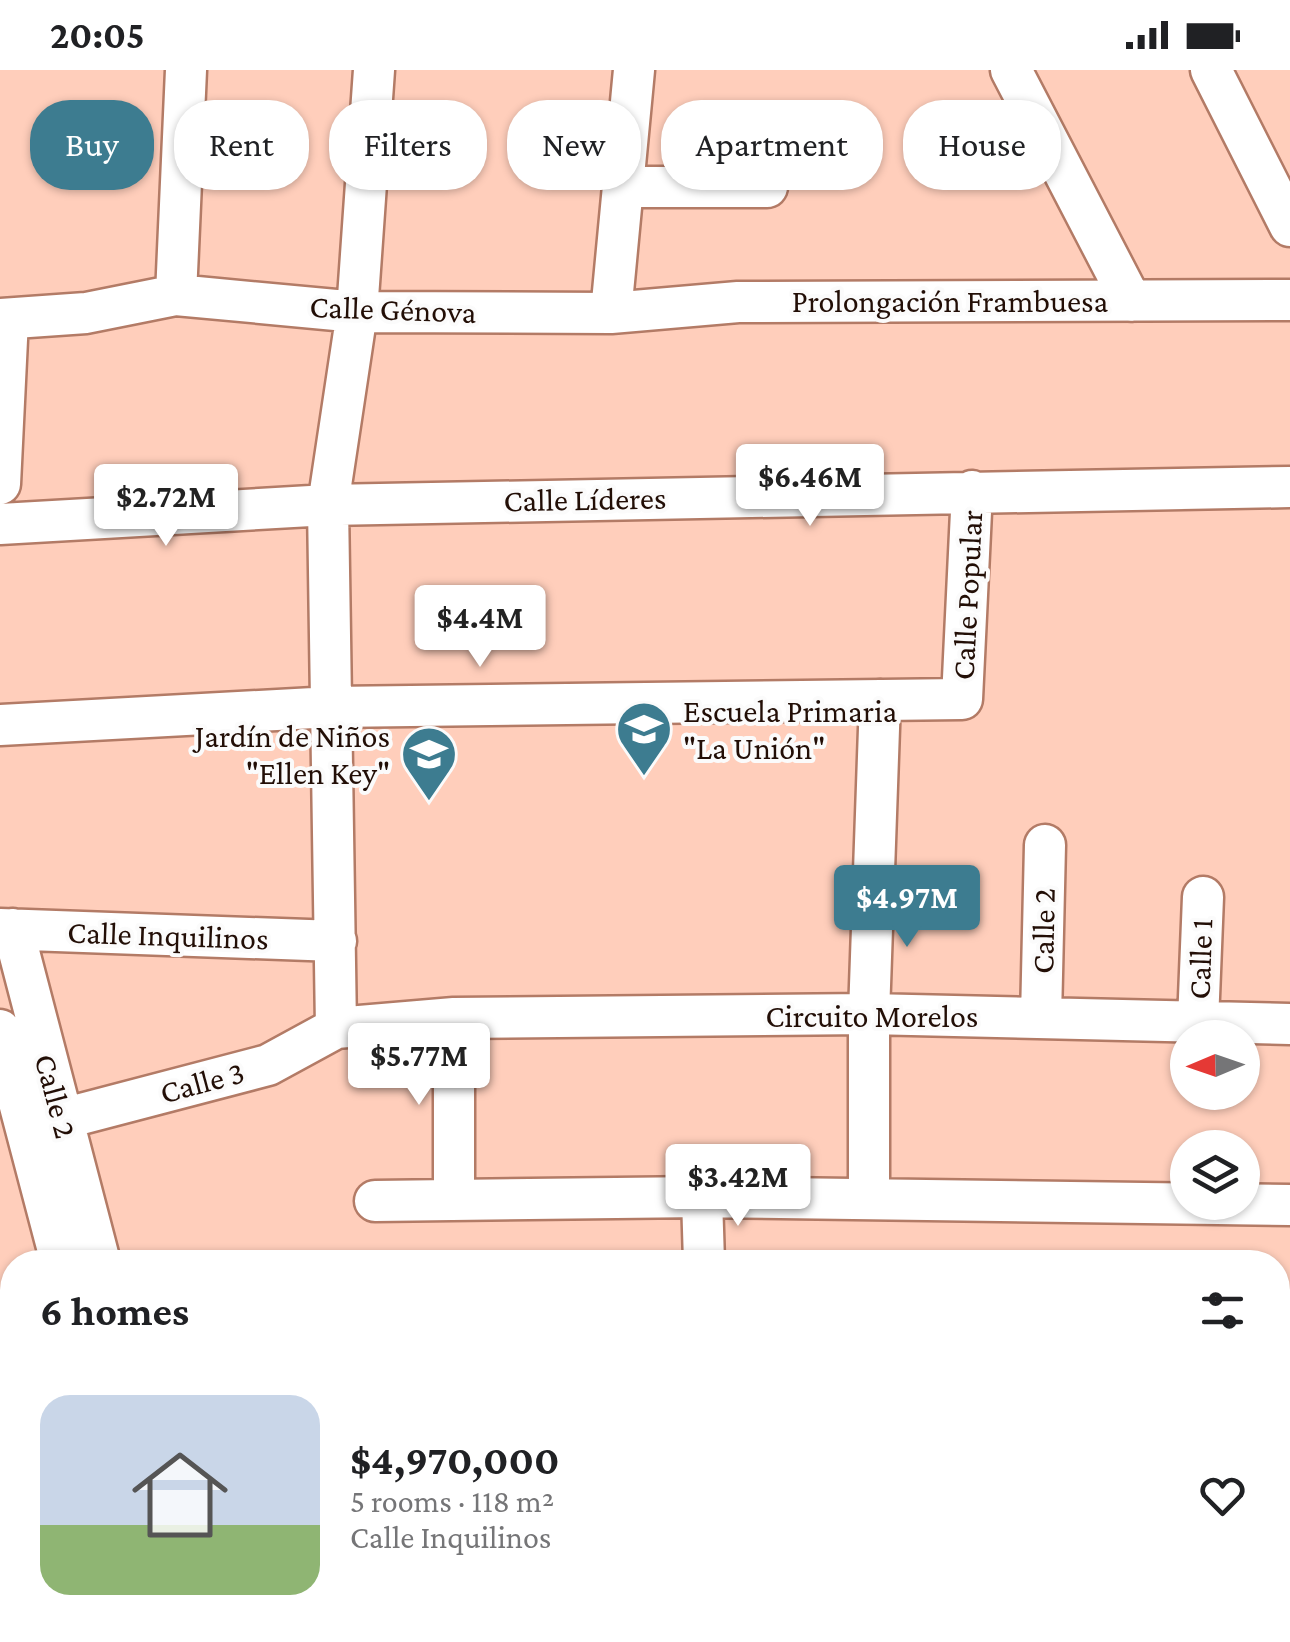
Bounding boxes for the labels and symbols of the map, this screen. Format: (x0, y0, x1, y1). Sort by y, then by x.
street label: Prolongación Frambuesa (792, 283, 1109, 319)
street label: Calle Génova (309, 288, 477, 330)
pin: $6.46M (729, 444, 891, 529)
pin: $2.72M (85, 464, 247, 549)
street label: Calle Líderes (503, 480, 667, 518)
street label: Calle Popular (945, 509, 989, 681)
pin: $4.4M (410, 585, 550, 670)
place label: Escuela Primaria "La Unión" (683, 693, 898, 766)
school or university icon: Escuela Primaria "La Unión" (614, 699, 674, 778)
place label: Jardín de Niños "Ellen Key" (192, 718, 390, 791)
school or university icon: Jardín de Niños "Ellen Key" (399, 724, 459, 803)
pin: $4.97M (826, 865, 988, 950)
street label: Calle 2 (1024, 888, 1062, 974)
street label: Calle Inquilinos (67, 913, 269, 957)
street label: Calle 1 (1181, 918, 1219, 1000)
street label: Circuito Morelos (766, 998, 978, 1034)
north arrow (1170, 1020, 1260, 1110)
pin: $5.77M (338, 1023, 500, 1108)
street label: Calle 2 (28, 1050, 84, 1142)
street label: Calle 3 (156, 1054, 248, 1110)
pin: $3.42M (657, 1144, 819, 1229)

